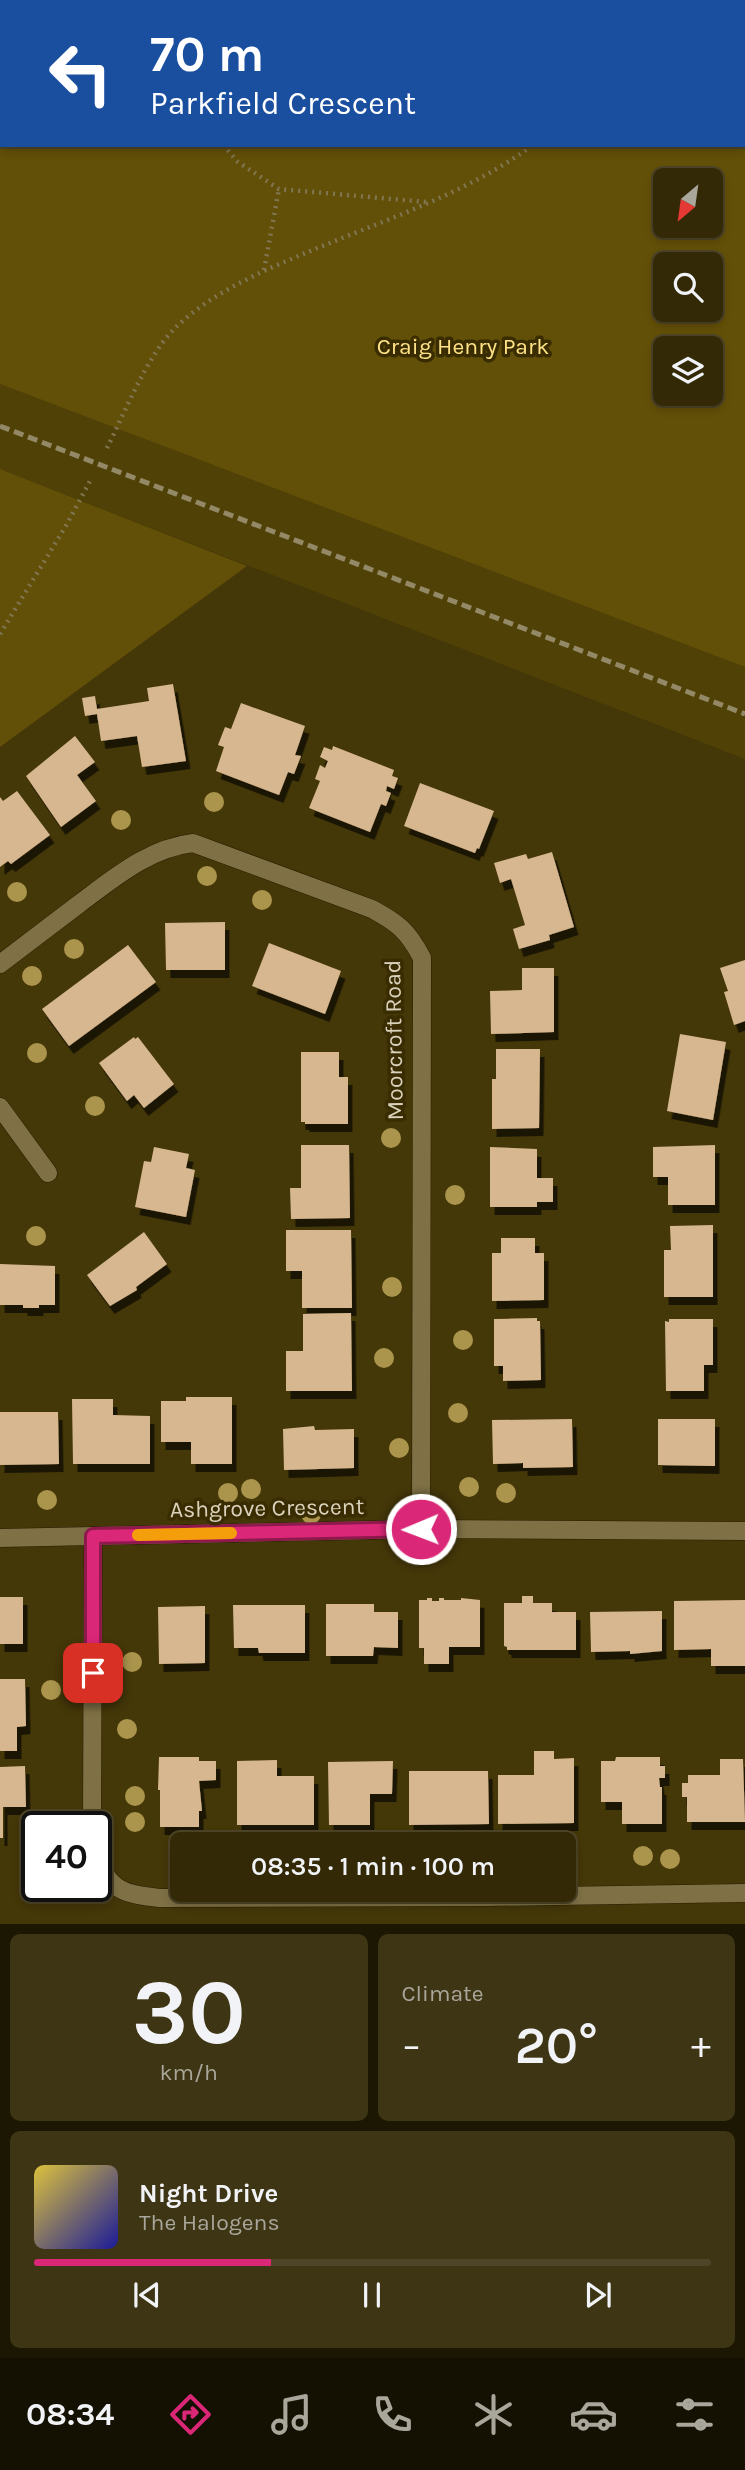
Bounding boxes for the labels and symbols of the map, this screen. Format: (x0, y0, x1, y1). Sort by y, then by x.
north arrow (653, 168, 723, 238)
park label: Craig Henry Park (377, 333, 549, 360)
street label: Moorcroft Road (379, 959, 409, 1121)
position arrow (384, 1492, 458, 1566)
street label: Ashgrove Crescent (170, 1493, 365, 1523)
pin (63, 1643, 123, 1703)
speed limit sign: 40 (21, 1811, 112, 1902)

